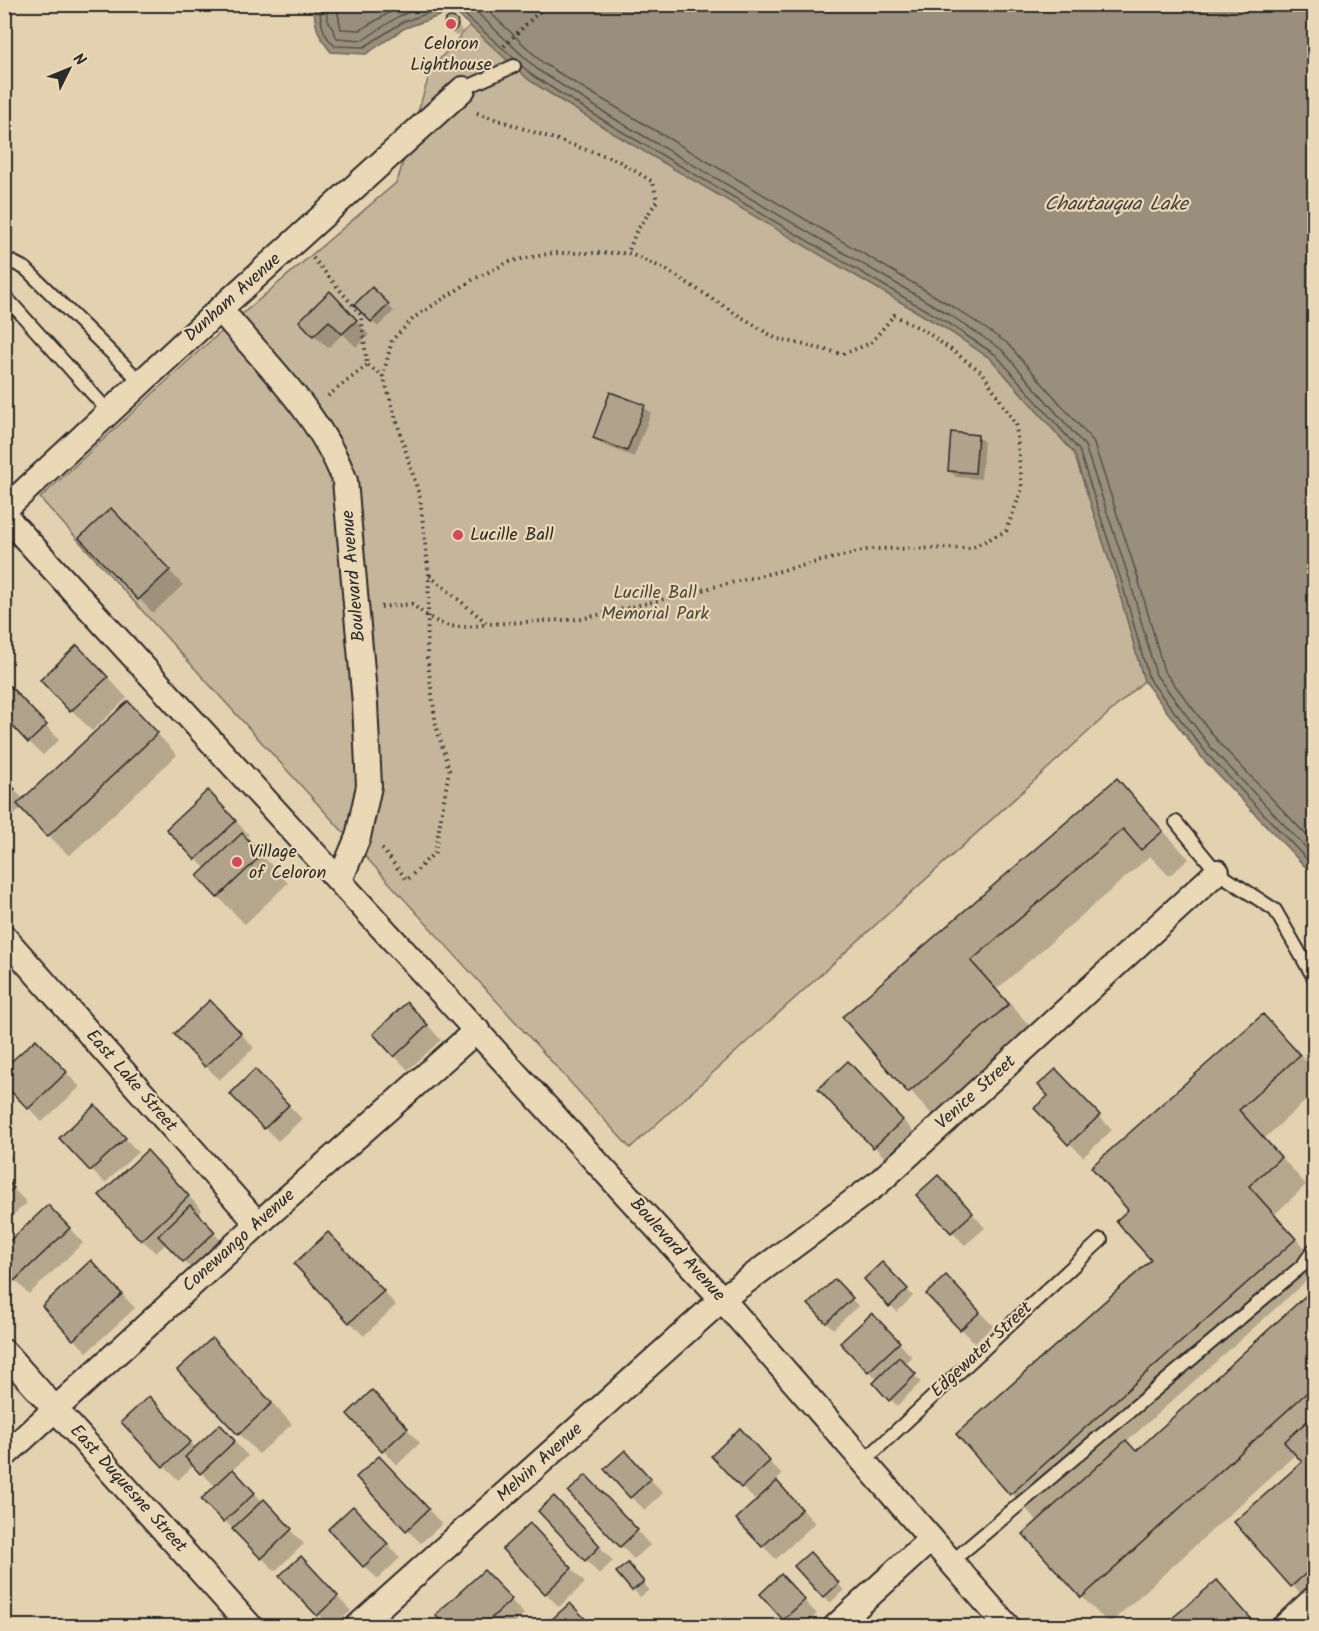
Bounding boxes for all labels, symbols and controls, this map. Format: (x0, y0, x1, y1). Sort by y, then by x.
marker: Celoron Lighthouse (444, 17, 458, 31)
place label: Celoron Lighthouse (410, 30, 492, 80)
north arrow (39, 39, 99, 99)
text: N (66, 48, 91, 72)
water label: Chautauqua Lake (1044, 189, 1190, 221)
street label: Dunham Avenue (178, 246, 288, 350)
street label: Boulevard Avenue (334, 509, 374, 643)
place label: Lucille Ball (470, 521, 554, 550)
marker: Lucille Ball (451, 528, 465, 542)
park label: Lucille Ball Memorial Park (601, 579, 709, 629)
place label: Village of Celoron (249, 838, 326, 888)
marker: Village of Celoron (230, 855, 244, 869)
street label: East Lake Street (78, 1023, 185, 1140)
street label: Venice Street (929, 1048, 1024, 1137)
street label: Conewango Avenue (176, 1182, 302, 1300)
street label: Boulevard Avenue (622, 1191, 732, 1309)
street label: Edgewater Street (924, 1294, 1040, 1405)
street label: Melvin Avenue (490, 1416, 590, 1510)
street label: East Duquesne Street (62, 1418, 195, 1561)

